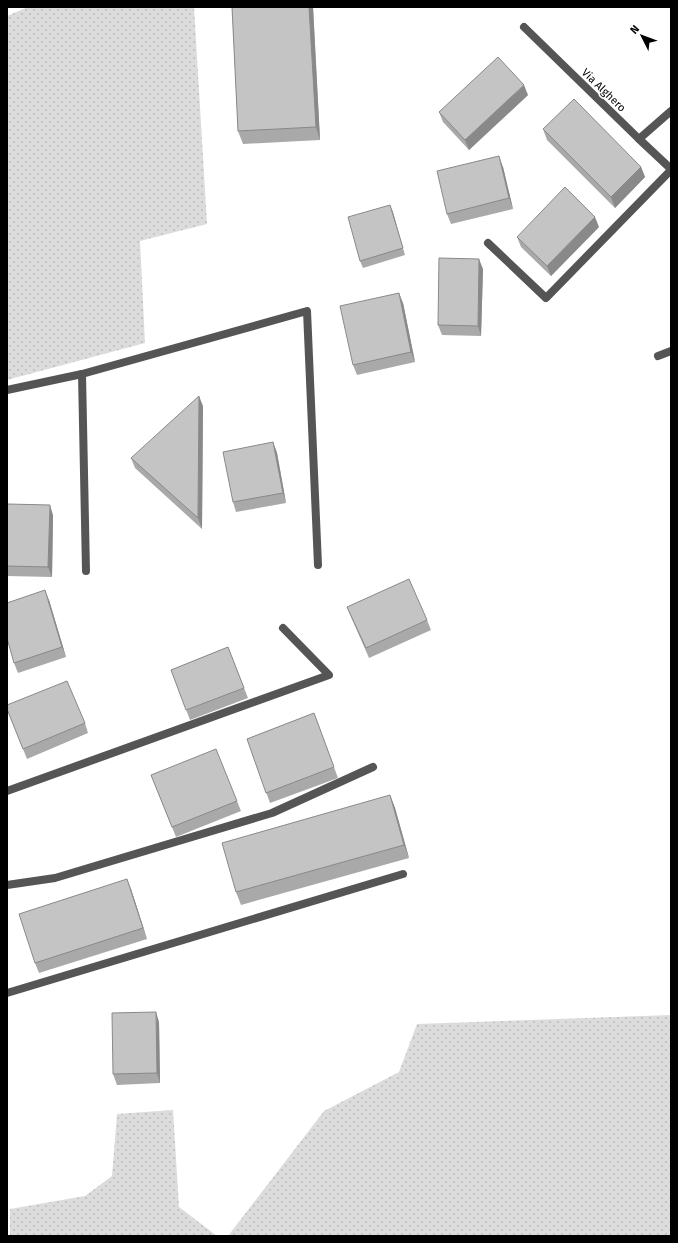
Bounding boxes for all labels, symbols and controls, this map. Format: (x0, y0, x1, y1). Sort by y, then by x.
north arrow (622, 16, 662, 56)
text: N (628, 23, 642, 37)
street label: Via Alghero (579, 66, 628, 115)

